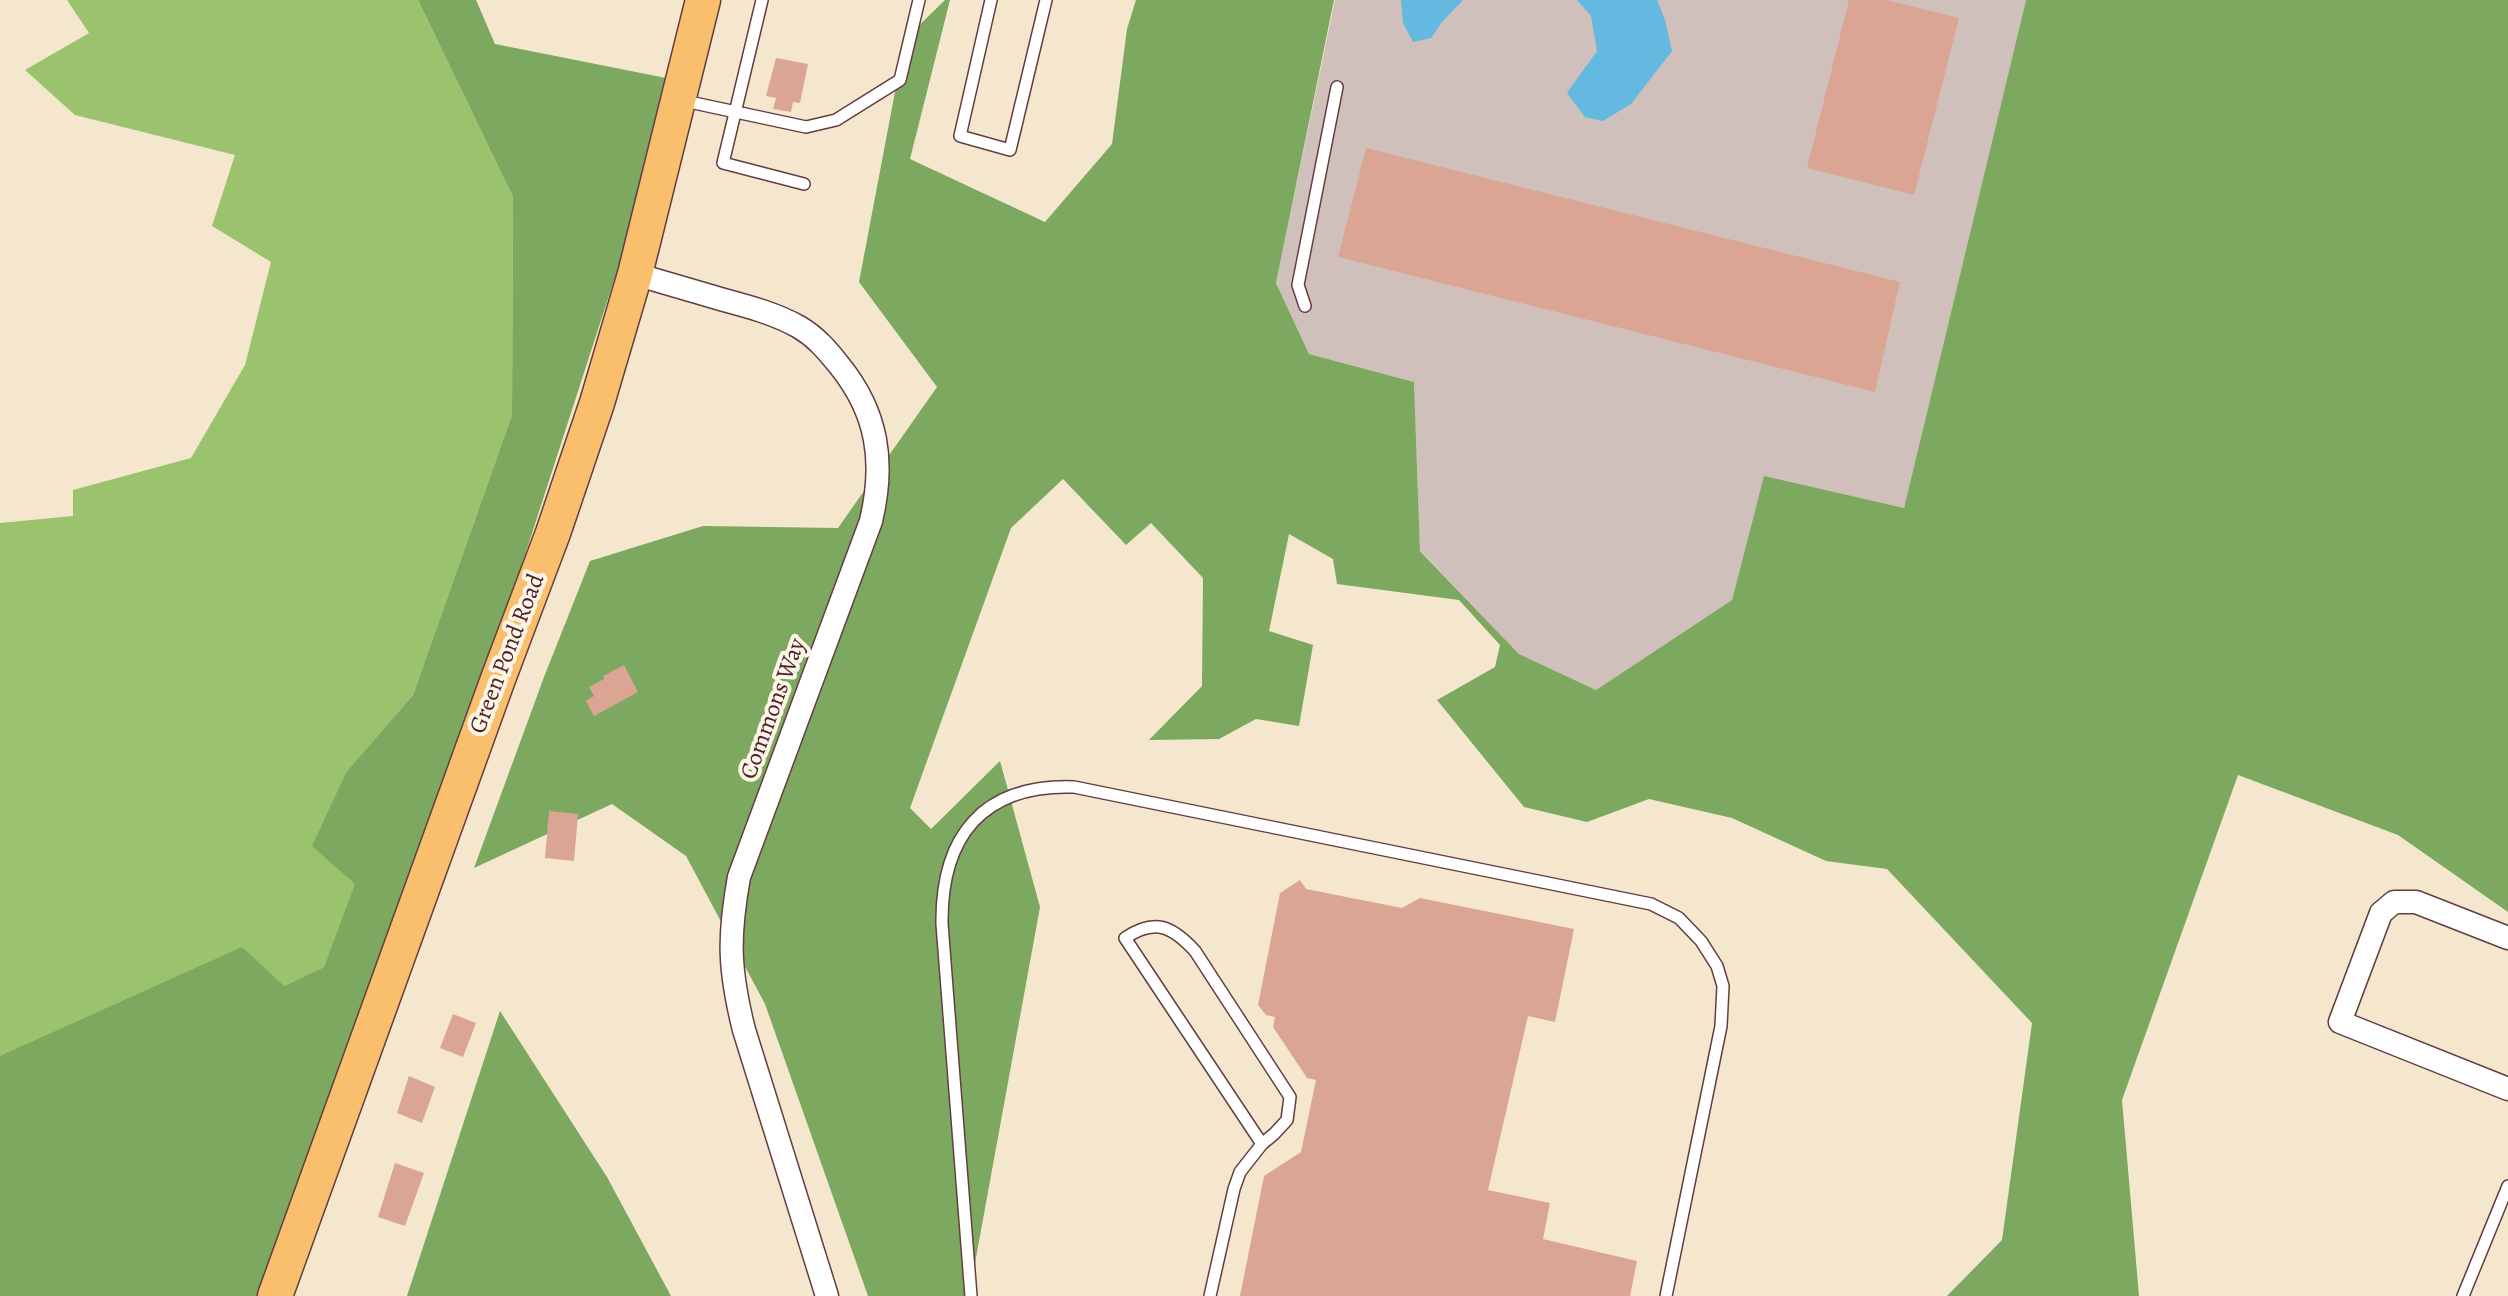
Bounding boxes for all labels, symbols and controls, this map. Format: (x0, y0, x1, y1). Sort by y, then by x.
street label: Green Pond Road (464, 570, 552, 738)
street label: Commons Way (735, 635, 813, 783)

